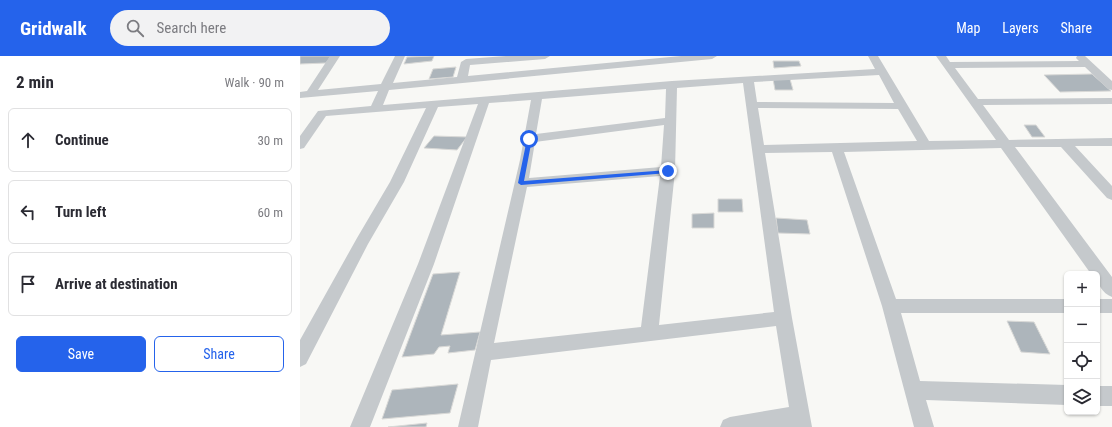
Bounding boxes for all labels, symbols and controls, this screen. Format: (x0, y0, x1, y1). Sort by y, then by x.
search box (110, 10, 390, 46)
text: Gridwalk (20, 17, 86, 40)
icon: search (124, 17, 146, 39)
text: Search here (156, 19, 226, 37)
text: Map (956, 20, 980, 36)
text: Layers (1002, 20, 1039, 36)
text: Share (1061, 20, 1092, 36)
text: 2 min (16, 72, 54, 92)
text: Walk · 90 m (224, 75, 284, 90)
icon: ahead (17, 129, 39, 151)
route start (520, 130, 538, 148)
text: Continue (55, 131, 109, 149)
text: 30 m (257, 133, 283, 148)
route end (659, 162, 677, 180)
icon: left (17, 201, 39, 223)
text: Turn left (55, 203, 106, 221)
text: 60 m (257, 205, 283, 220)
map controls (1064, 271, 1100, 415)
button: + (1064, 271, 1100, 307)
icon: arrive (17, 273, 39, 295)
text: Arrive at destination (55, 275, 178, 293)
button: − (1064, 307, 1100, 343)
button: Save (16, 336, 146, 372)
button: Share (154, 336, 284, 372)
button: locate (1064, 343, 1100, 379)
button: layers (1064, 379, 1100, 415)

